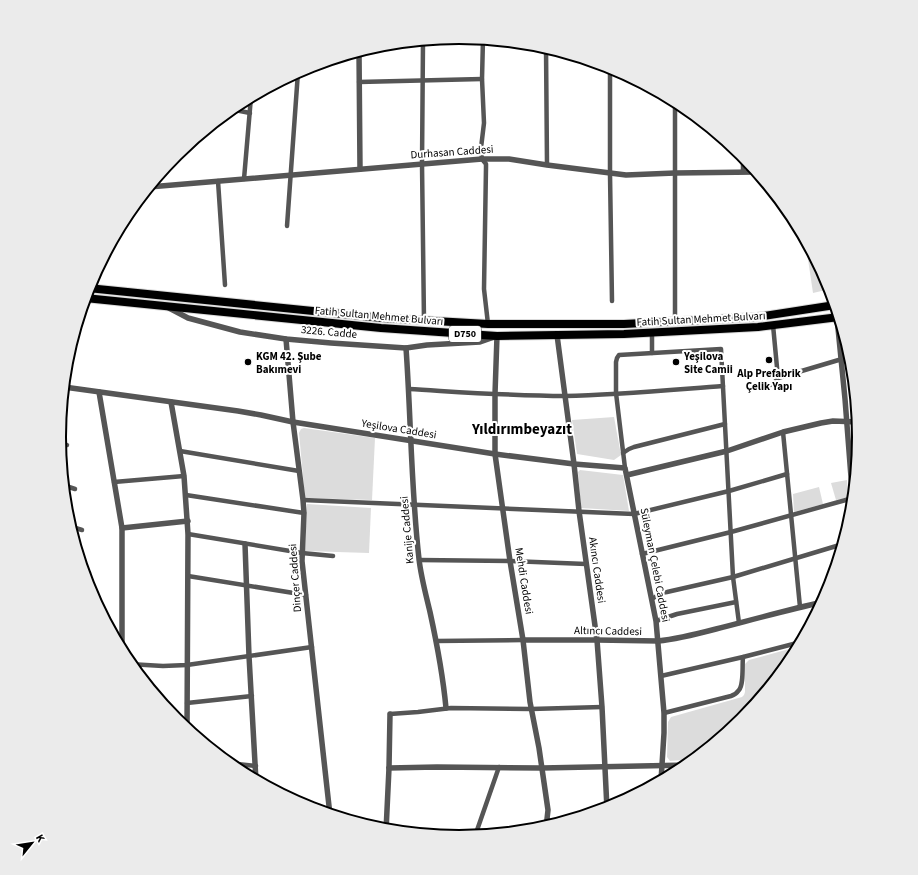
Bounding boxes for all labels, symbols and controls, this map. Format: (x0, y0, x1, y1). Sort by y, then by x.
street label: Durhasan Caddesi (410, 142, 494, 162)
street label: Fatih Sultan Mehmet Bulvarı (314, 303, 444, 329)
street label: Fatih Sultan Mehmet Bulvarı (636, 308, 766, 330)
street label: 3226. Cadde (300, 322, 358, 342)
road number: D750 (449, 326, 481, 342)
place label: KGM 42. Şube Bakımevi (256, 349, 322, 377)
place label: Yeşilova Site Camii (683, 349, 733, 377)
marker: Alp Prefabrik Çelik Yapı (764, 355, 774, 365)
marker: KGM 42. Şube Bakımevi (243, 357, 253, 367)
marker: Yeşilova Site Camii (671, 357, 681, 367)
place label: Alp Prefabrik Çelik Yapı (736, 366, 801, 394)
street label: Yeşilova Caddesi (359, 416, 438, 442)
district label: Yıldırımbeyazıt (471, 419, 572, 440)
street label: Kanije Caddesi (397, 496, 417, 564)
street label: Süleyman Çelebi Caddesi (637, 507, 673, 623)
street label: Akıncı Caddesi (585, 536, 609, 604)
street label: Dinçer Caddesi (285, 543, 305, 613)
street label: Mehdi Caddesi (511, 547, 537, 615)
street label: Altıncı Caddesi (574, 623, 642, 639)
north arrow (12, 823, 52, 863)
text: K (32, 832, 49, 845)

